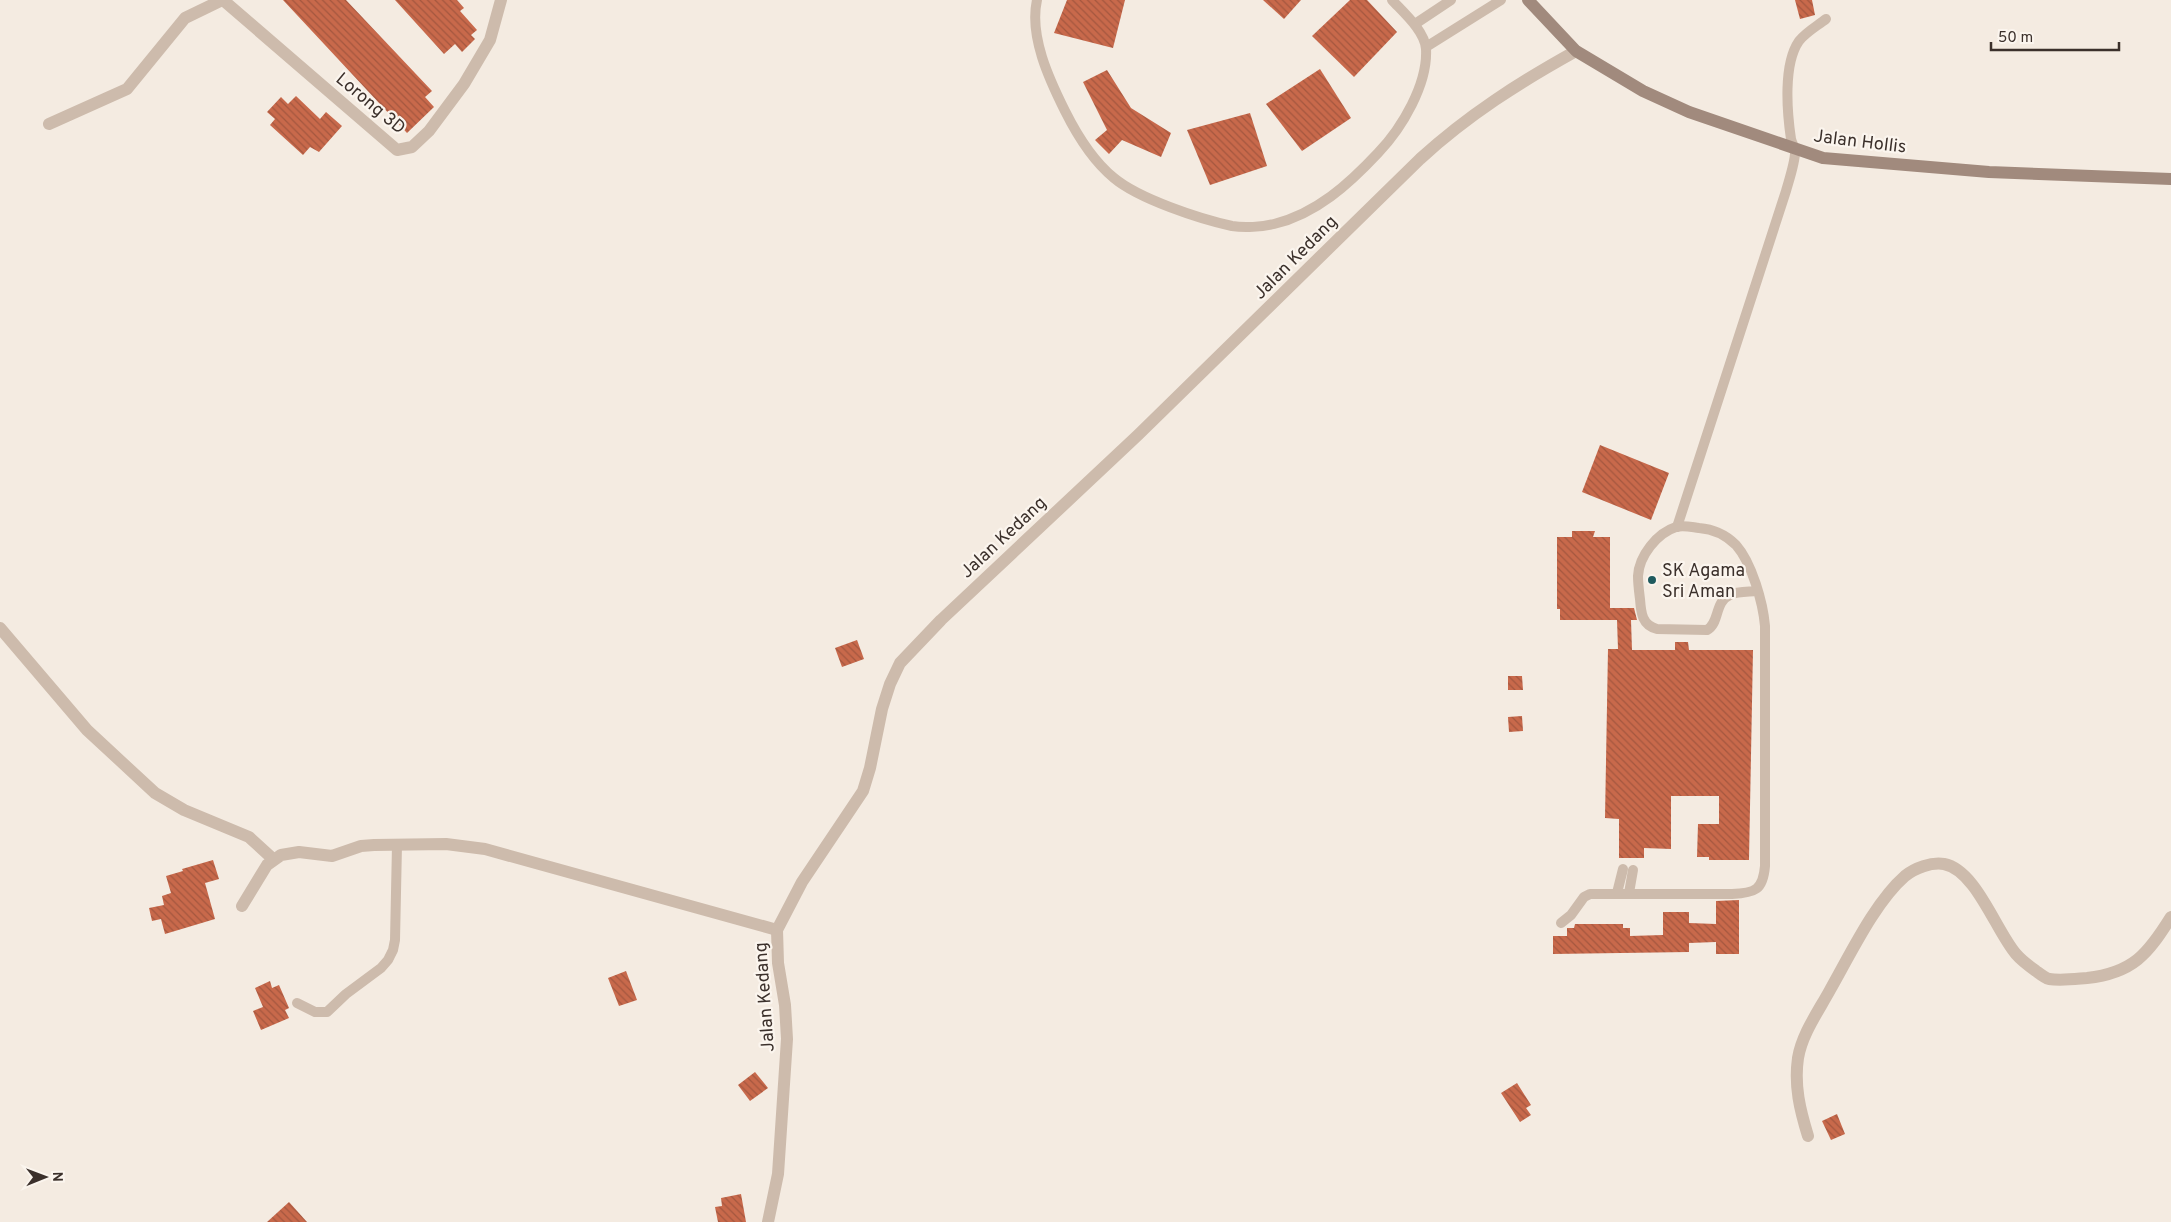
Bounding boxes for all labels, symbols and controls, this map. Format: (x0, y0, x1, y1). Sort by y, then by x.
scale bar (1991, 20, 2118, 52)
text: 50 m (1998, 29, 2033, 48)
street label: Lorong 3D (330, 68, 410, 140)
street label: Jalan Hollis (1812, 125, 1907, 160)
street label: Jalan Kedang (1249, 211, 1343, 305)
street label: Jalan Kedang (956, 492, 1052, 584)
place label: SK Agama Sri Aman (1662, 560, 1745, 604)
marker: SK Agama Sri Aman (1646, 574, 1658, 586)
street label: Jalan Kedang (750, 941, 781, 1053)
north arrow (20, 1152, 70, 1202)
text: N (48, 1172, 65, 1182)

